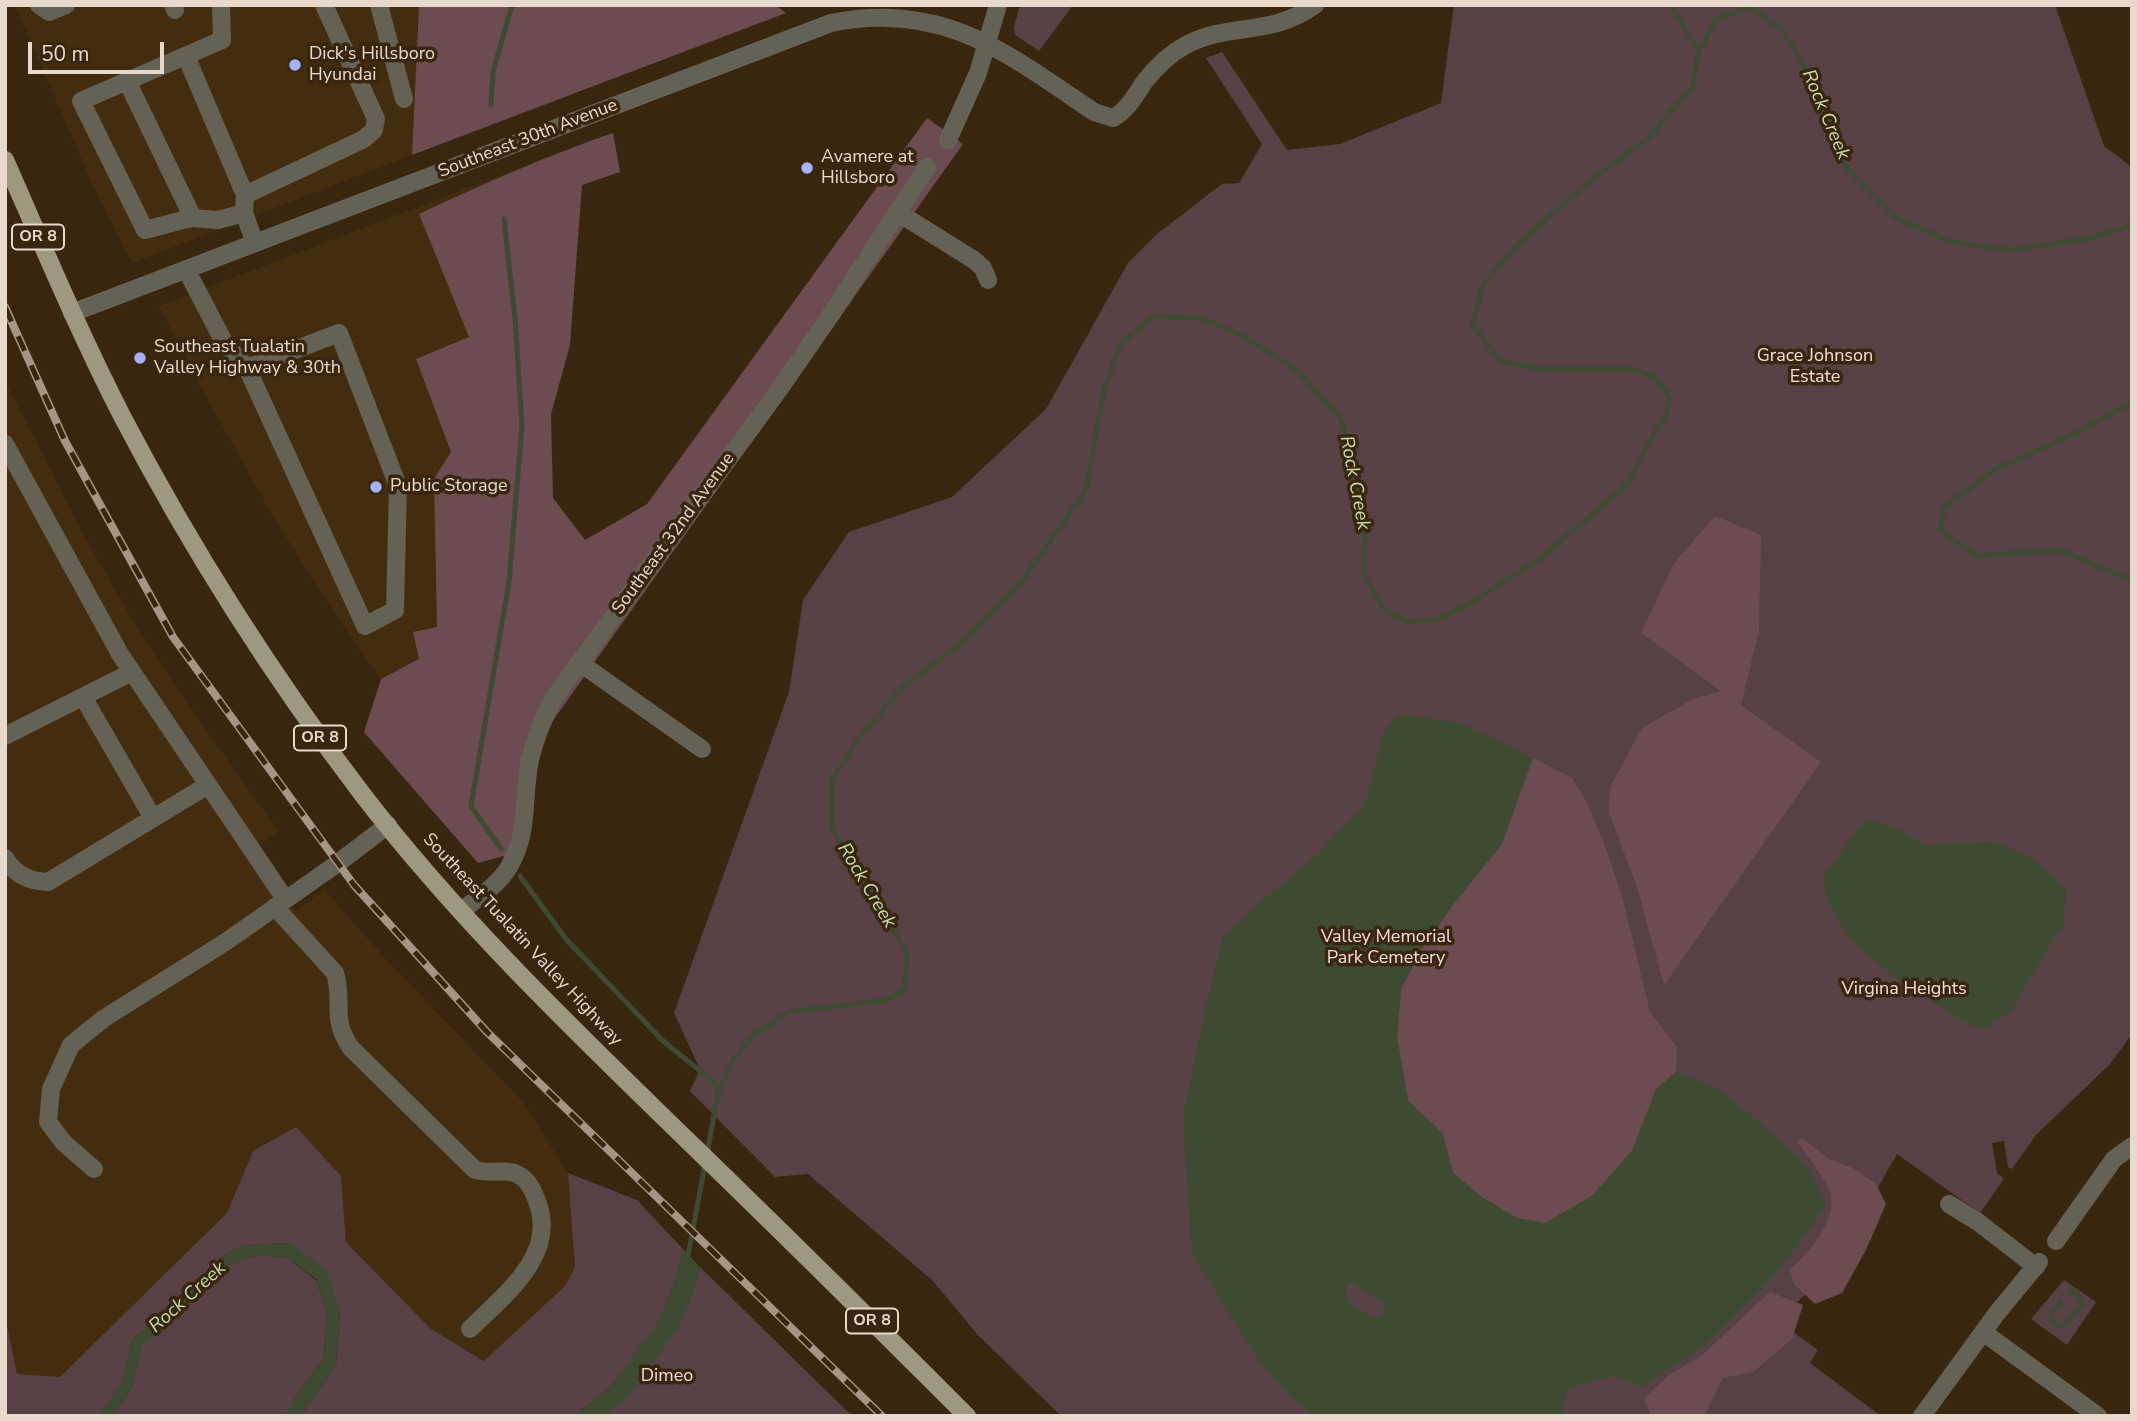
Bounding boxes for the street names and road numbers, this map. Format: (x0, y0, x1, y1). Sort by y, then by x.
street label: Southeast 30th Avenue (435, 95, 621, 183)
road number: OR 8 (12, 224, 64, 249)
street label: Southeast 32nd Avenue (608, 449, 740, 619)
road number: OR 8 (294, 726, 346, 750)
street label: Southeast Tualatin Valley Highway (418, 829, 626, 1051)
road number: OR 8 (846, 1308, 898, 1334)

